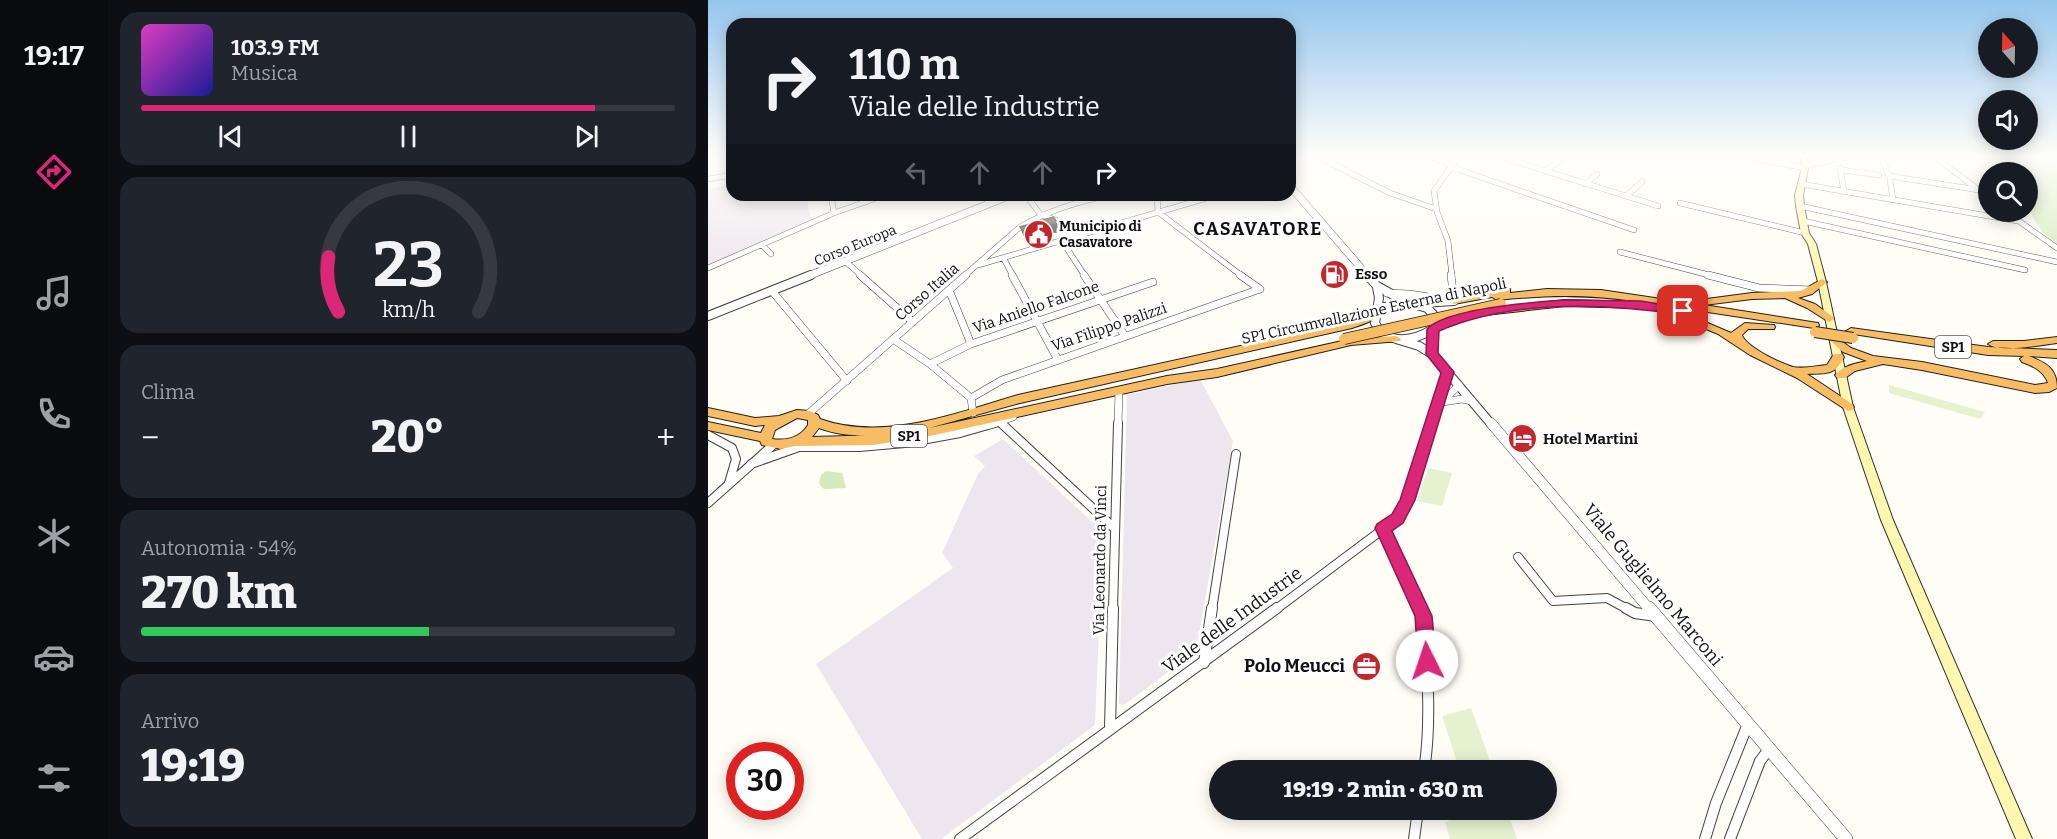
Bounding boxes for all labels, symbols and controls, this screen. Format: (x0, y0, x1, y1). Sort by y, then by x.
north arrow (1978, 18, 2038, 78)
map controls (1978, 18, 2038, 222)
text: 103.9 FM (231, 34, 319, 61)
text: 19:17 (24, 40, 84, 72)
text: 110 m (849, 40, 960, 90)
icon: right (750, 42, 828, 120)
text: Musica (231, 61, 298, 85)
button: sound (1978, 90, 2038, 150)
text: Viale delle Industrie (849, 91, 1100, 123)
icon: previous (214, 120, 247, 153)
icon: pause (392, 120, 425, 153)
icon: next (570, 120, 603, 153)
icon: directions (33, 151, 75, 193)
icon: left (900, 156, 933, 189)
icon: ahead (963, 156, 996, 189)
icon: ahead (1026, 156, 1059, 189)
icon: right (1089, 156, 1122, 189)
button: search (1978, 162, 2038, 222)
public building icon: Municipio di Casavatore (1022, 218, 1054, 250)
place label: Municipio di Casavatore (1059, 218, 1142, 251)
district label: CASAVATORE (1193, 218, 1323, 240)
street label: Corso Europa (812, 221, 899, 270)
text: 23 (372, 228, 444, 303)
fuel station icon: Esso (1318, 258, 1350, 290)
street label: Corso Italia (891, 259, 963, 325)
place label: Esso (1355, 265, 1388, 283)
icon: music (33, 272, 75, 314)
street label: SP1 Circumvallazione Esterna di Napoli (1240, 274, 1509, 348)
street label: Via Aniello Falcone (971, 277, 1101, 337)
pin (1657, 285, 1708, 336)
icon: arrive (1666, 294, 1699, 327)
text: km/h (381, 297, 435, 323)
street label: Via Filippo Palizzi (1049, 299, 1169, 355)
road number: SP1 (1935, 336, 1971, 358)
text: Clima (141, 380, 195, 404)
icon: phone (33, 393, 75, 435)
text: 20° (371, 410, 445, 464)
text: − (141, 418, 159, 458)
text: + (656, 418, 675, 458)
hotel icon: Hotel Martini (1506, 423, 1538, 455)
road number: SP1 (891, 425, 927, 447)
place label: Hotel Martini (1543, 430, 1638, 448)
street label: Via Leonardo da Vinci (1090, 484, 1110, 635)
street label: Viale Guglielmo Marconi (1579, 499, 1727, 671)
icon: climate (33, 515, 75, 557)
text: Autonomia · 54% (141, 536, 297, 560)
street label: Viale delle Industrie (1158, 562, 1306, 678)
text: 270 km (141, 566, 297, 620)
position arrow (1395, 629, 1459, 693)
icon: car (33, 636, 75, 678)
office icon: Polo Meucci (1350, 650, 1382, 682)
place label: Polo Meucci (1244, 655, 1345, 677)
text: Arrivo (141, 709, 199, 733)
text: 19:19 (141, 739, 245, 793)
speed limit sign: 30 (726, 742, 804, 820)
icon: filters (33, 757, 75, 799)
text: 19:19 · 2 min · 630 m (1283, 776, 1483, 803)

